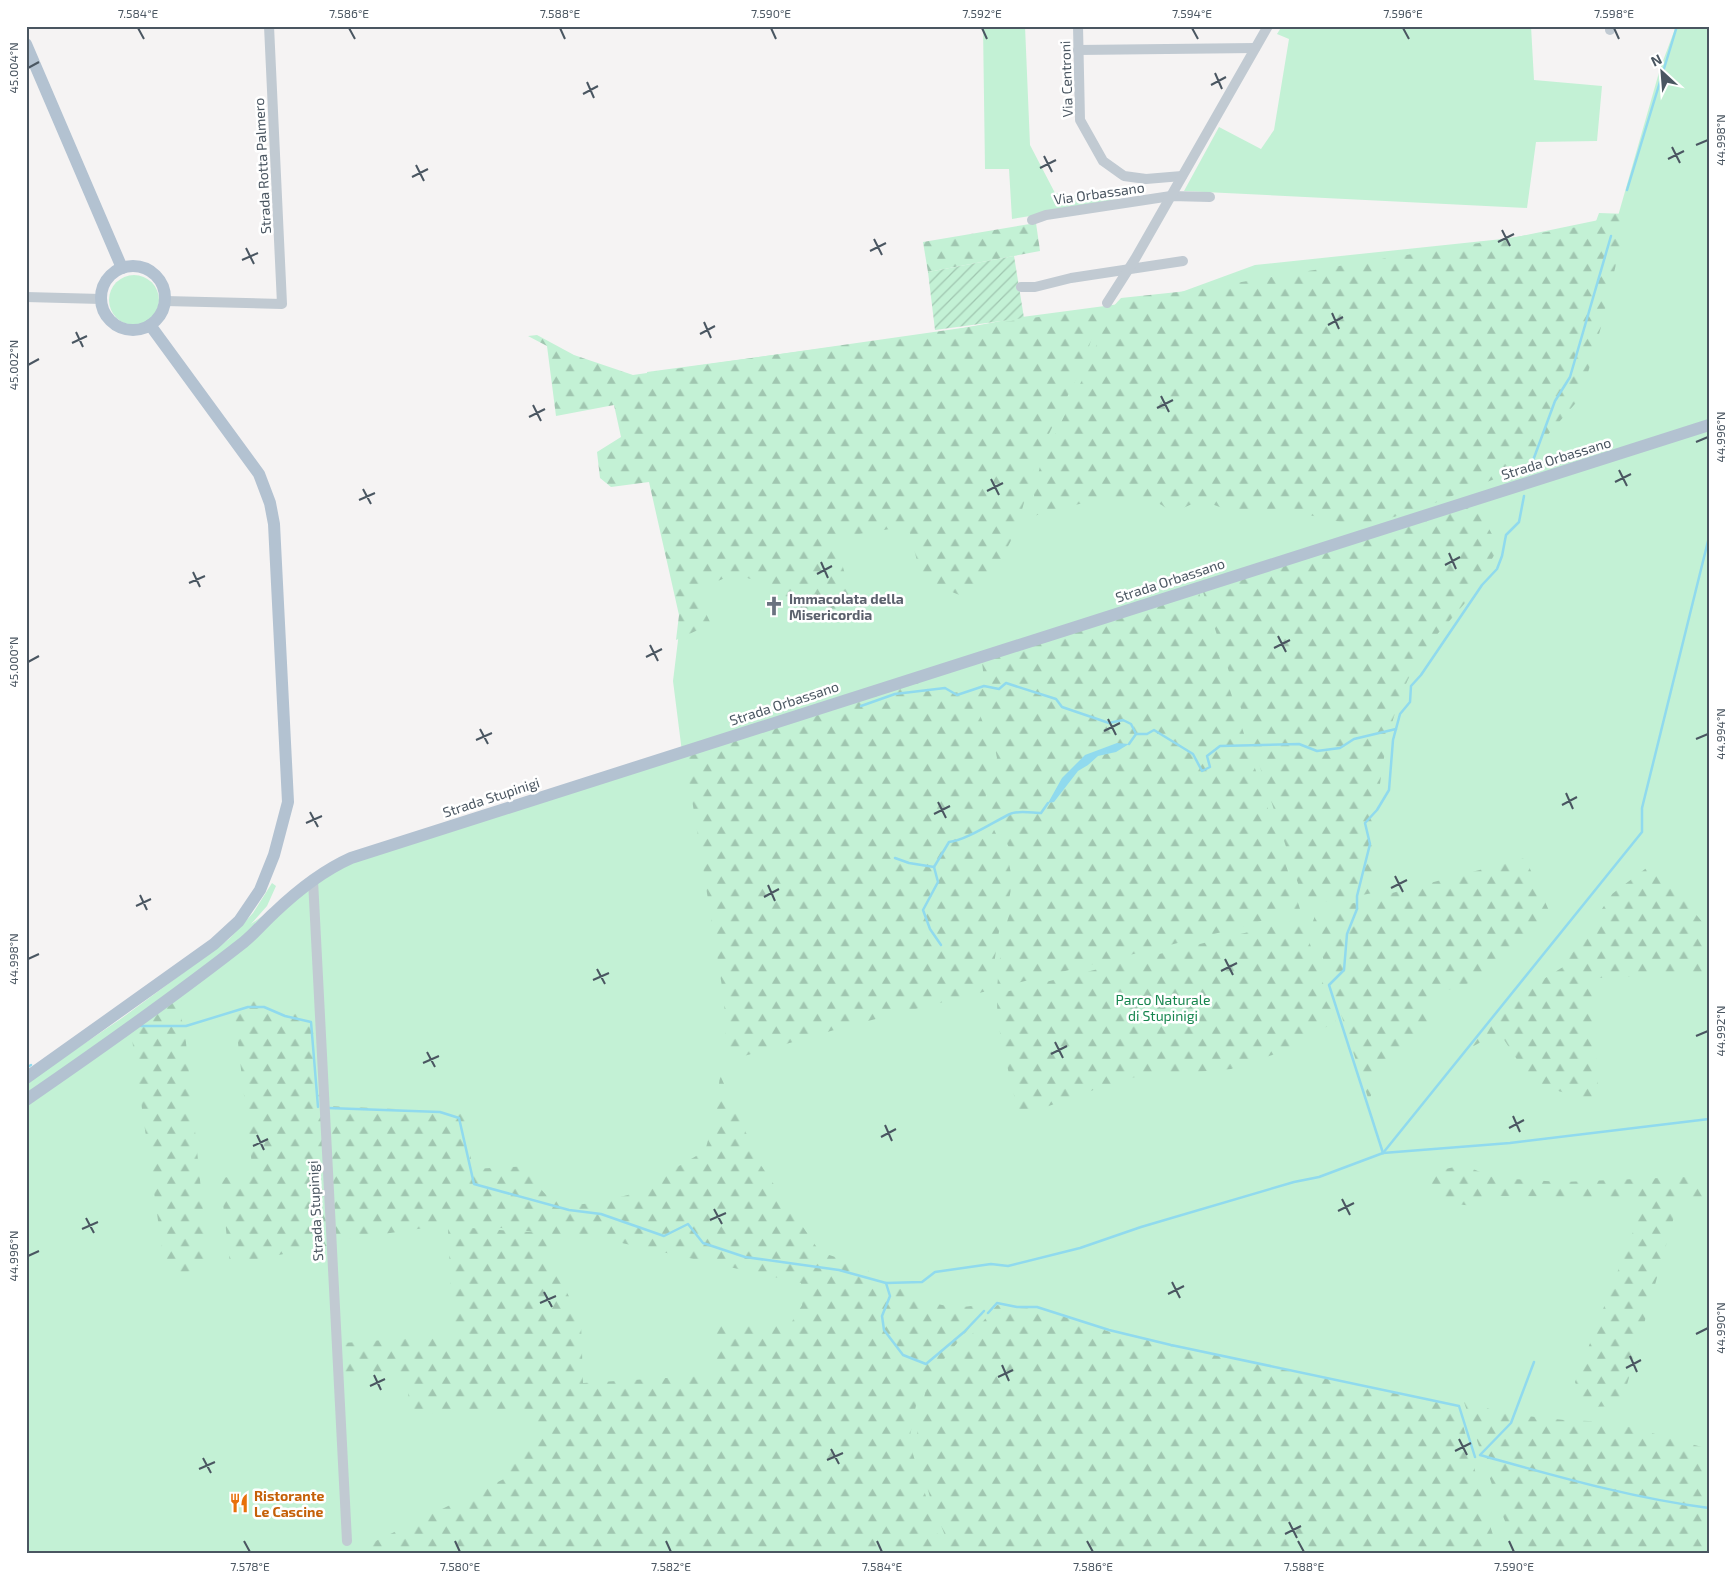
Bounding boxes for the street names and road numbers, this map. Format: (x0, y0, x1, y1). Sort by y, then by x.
street label: Via Centroni (1056, 40, 1076, 118)
street label: Strada Rotta Palmero (250, 97, 274, 235)
street label: Via Orbassano (1053, 178, 1146, 208)
street label: Strada Orbassano (1499, 433, 1613, 483)
street label: Strada Orbassano (1113, 554, 1227, 606)
street label: Strada Orbassano (727, 677, 841, 729)
street label: Strada Stupinigi (440, 773, 542, 821)
street label: Strada Stupinigi (304, 1160, 326, 1262)

